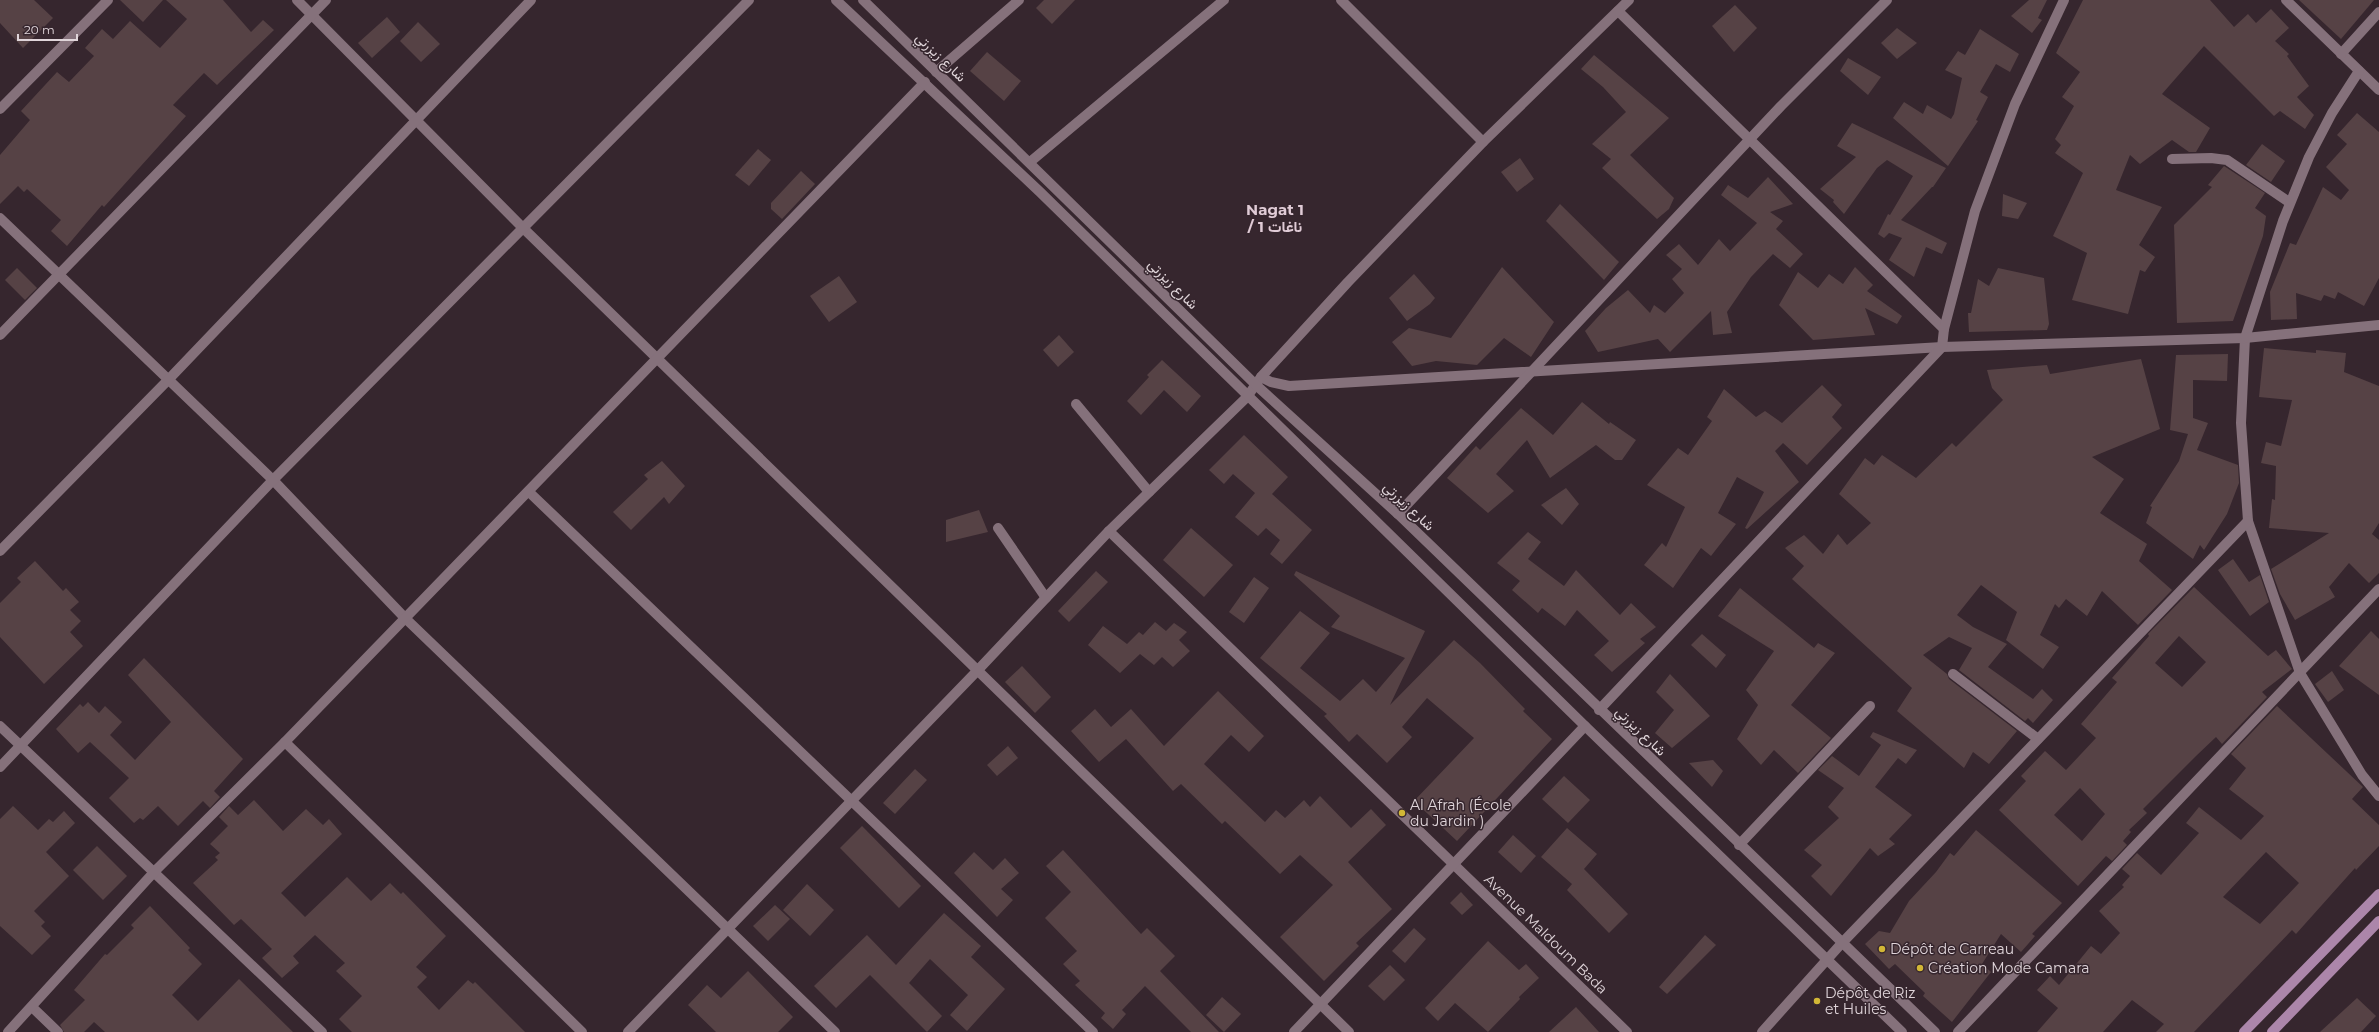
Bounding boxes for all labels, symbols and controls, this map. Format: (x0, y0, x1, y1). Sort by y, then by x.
scale bar (18, 16, 77, 42)
text: 20 m (24, 22, 55, 37)
street label: شارع زيزرتي (910, 28, 970, 88)
district label: Nagat 1 / ناغات 1 (1246, 200, 1304, 236)
street label: شارع زيزرتي (1142, 255, 1202, 315)
street label: شارع زيزرتي (1377, 478, 1438, 537)
street label: شارع زيزرتي (1610, 702, 1670, 762)
place label: Al Afrah (École du Jardin ) (1410, 796, 1511, 830)
marker: Al Afrah (École du Jardin ) (1397, 808, 1407, 818)
street label: Avenue Maldoum Bada (1481, 870, 1611, 998)
place label: Dépôt de Carreau (1890, 940, 2014, 958)
marker: Dépôt de Carreau (1877, 944, 1887, 954)
place label: Création Mode Camara (1928, 959, 2090, 977)
marker: Création Mode Camara (1915, 963, 1925, 973)
place label: Dépôt de Riz et Huiles (1825, 984, 1915, 1018)
marker: Dépôt de Riz et Huiles (1812, 996, 1822, 1006)

